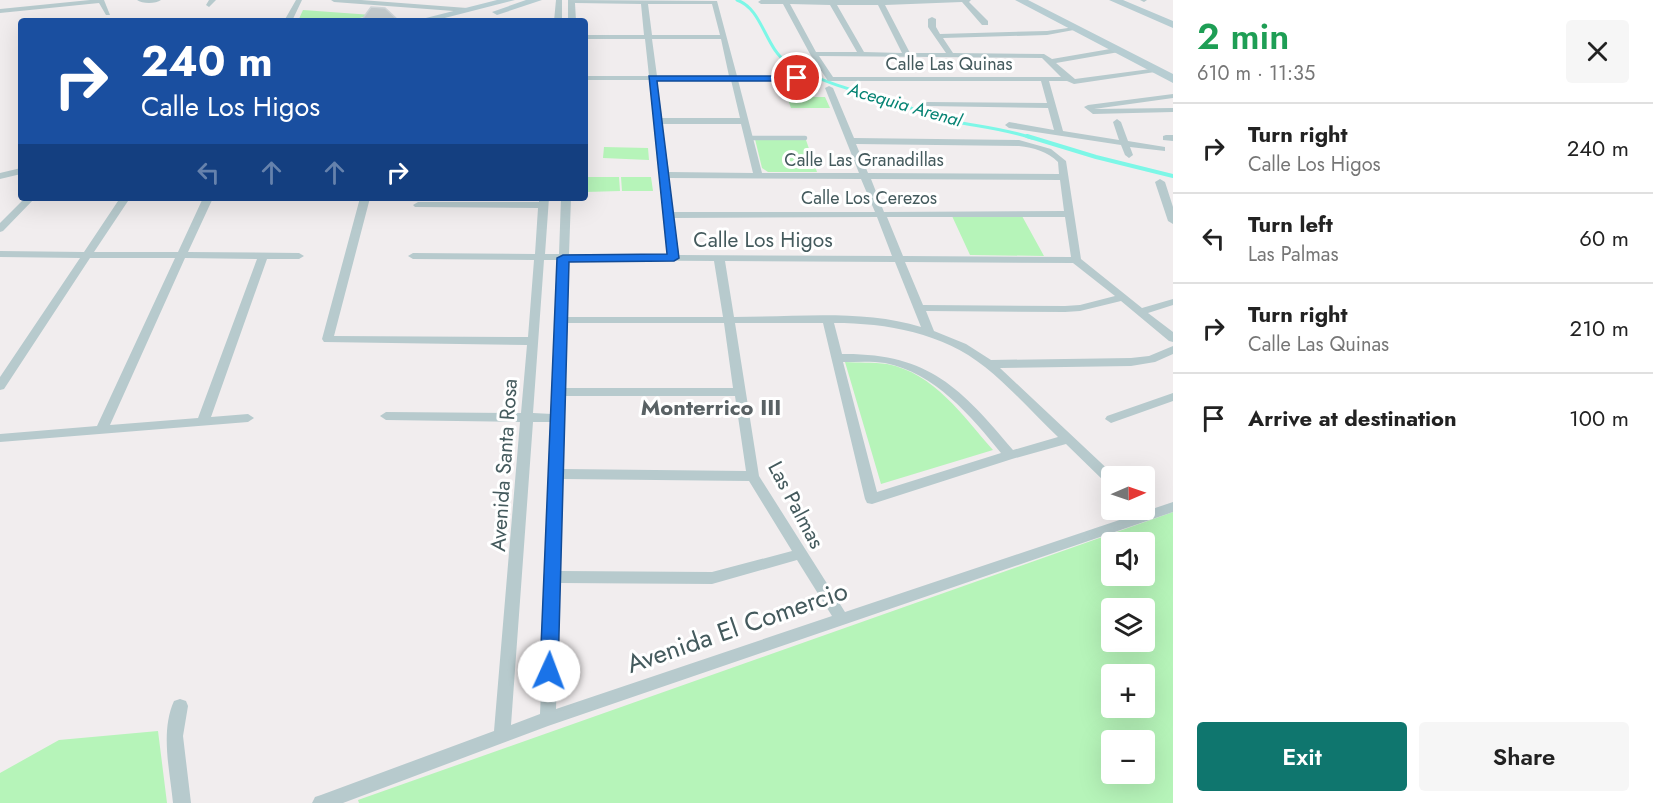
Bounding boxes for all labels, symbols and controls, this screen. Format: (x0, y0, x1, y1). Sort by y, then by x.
text: 2 min (1197, 10, 1289, 62)
button: close (1566, 20, 1629, 83)
text: 240 m (141, 31, 273, 92)
icon: right (42, 42, 120, 120)
street label: Calle Las Quinas (885, 51, 1013, 77)
pin (771, 52, 822, 103)
text: 610 m · 11:35 (1197, 59, 1315, 88)
icon: arrive (780, 61, 813, 94)
water label: Acequia Arenal (844, 76, 966, 134)
text: Calle Los Higos (141, 87, 320, 126)
text: Turn right (1248, 118, 1348, 150)
icon: right (1197, 132, 1230, 165)
text: 240 m (1567, 132, 1629, 164)
street label: Calle Las Granadillas (784, 147, 944, 173)
text: Calle Los Higos (1248, 150, 1381, 179)
icon: left (192, 156, 225, 189)
icon: ahead (255, 156, 288, 189)
icon: ahead (318, 156, 351, 189)
icon: right (381, 156, 414, 189)
street label: Calle Los Cerezos (801, 185, 937, 211)
text: Turn left (1248, 208, 1333, 240)
icon: left (1197, 222, 1230, 255)
text: 60 m (1579, 222, 1629, 254)
street label: Calle Los Higos (693, 225, 833, 255)
text: Las Palmas (1248, 240, 1339, 269)
text: Turn right (1248, 298, 1348, 330)
icon: right (1197, 312, 1230, 345)
text: 210 m (1570, 312, 1629, 344)
text: Calle Las Quinas (1248, 330, 1389, 359)
street label: Avenida Santa Rosa (483, 378, 525, 552)
district label: Monterrico III (641, 391, 781, 423)
icon: arrive (1197, 402, 1230, 435)
text: Arrive at destination (1248, 402, 1457, 434)
text: 100 m (1569, 402, 1629, 434)
street label: Las Palmas (760, 456, 832, 554)
north arrow (1101, 466, 1155, 520)
map controls (1101, 466, 1155, 784)
button: sound (1101, 532, 1155, 586)
street label: Avenida El Comercio (621, 571, 853, 683)
button: layers (1101, 598, 1155, 652)
position arrow (517, 639, 581, 703)
button: + (1101, 664, 1155, 718)
button: Exit (1197, 722, 1407, 791)
button: Share (1419, 722, 1629, 791)
button: − (1101, 730, 1155, 784)

